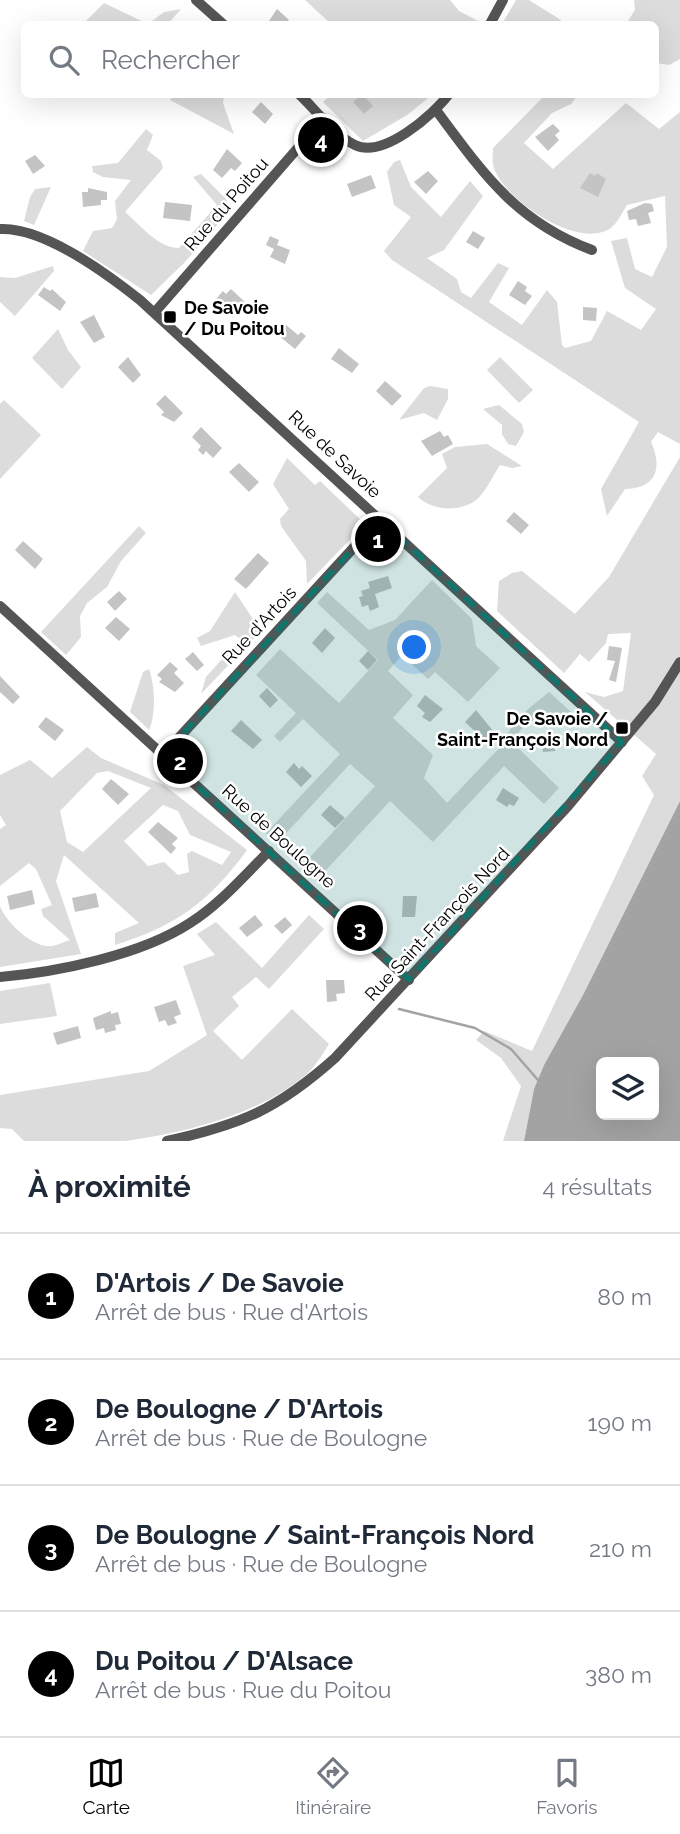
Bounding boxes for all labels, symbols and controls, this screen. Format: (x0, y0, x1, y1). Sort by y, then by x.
search box (21, 21, 659, 98)
icon: search (45, 41, 83, 79)
text: Rechercher (101, 45, 240, 75)
pin: 4 (298, 114, 344, 166)
street label: Rue du Poitou (180, 153, 272, 255)
place label: De Savoie / Du Poitou (184, 297, 285, 339)
marker: De Savoie / Du Poitou (162, 309, 178, 325)
street label: Rue de Savoie (284, 406, 386, 502)
pin: 1 (355, 513, 401, 565)
street label: Rue d'Artois (218, 582, 301, 668)
your location (397, 630, 431, 664)
place label: De Savoie / Saint-François Nord (437, 708, 608, 750)
marker: De Savoie / Saint-François Nord (614, 720, 630, 736)
pin: 2 (157, 735, 203, 787)
street label: Rue de Boulogne (218, 780, 340, 893)
street label: Rue Saint-François Nord (360, 843, 514, 1005)
pin: 3 (337, 902, 383, 954)
map controls (596, 1057, 659, 1120)
button: layers (596, 1057, 659, 1120)
text: À proximité (28, 1169, 191, 1204)
text: 4 résultats (542, 1173, 652, 1200)
text: D'Artois / De Savoie (95, 1268, 344, 1298)
text: 1 (45, 1283, 57, 1310)
text: 80 m (597, 1283, 652, 1310)
text: Arrêt de bus · Rue d'Artois (95, 1298, 368, 1325)
text: De Boulogne / D'Artois (95, 1394, 383, 1424)
text: 2 (45, 1409, 57, 1436)
text: 190 m (588, 1409, 652, 1436)
text: Arrêt de bus · Rue de Boulogne (95, 1424, 427, 1451)
text: De Boulogne / Saint-François Nord (95, 1520, 534, 1550)
text: 3 (45, 1535, 57, 1562)
text: 210 m (589, 1535, 652, 1562)
text: Arrêt de bus · Rue de Boulogne (95, 1550, 427, 1577)
text: Du Poitou / D'Alsace (95, 1646, 353, 1676)
text: 4 (44, 1661, 58, 1688)
text: 380 m (585, 1661, 652, 1688)
text: Arrêt de bus · Rue du Poitou (95, 1676, 391, 1703)
tab: Carte (83, 1754, 130, 1818)
tab: Itinéraire (295, 1754, 371, 1818)
tab: Favoris (536, 1754, 597, 1818)

